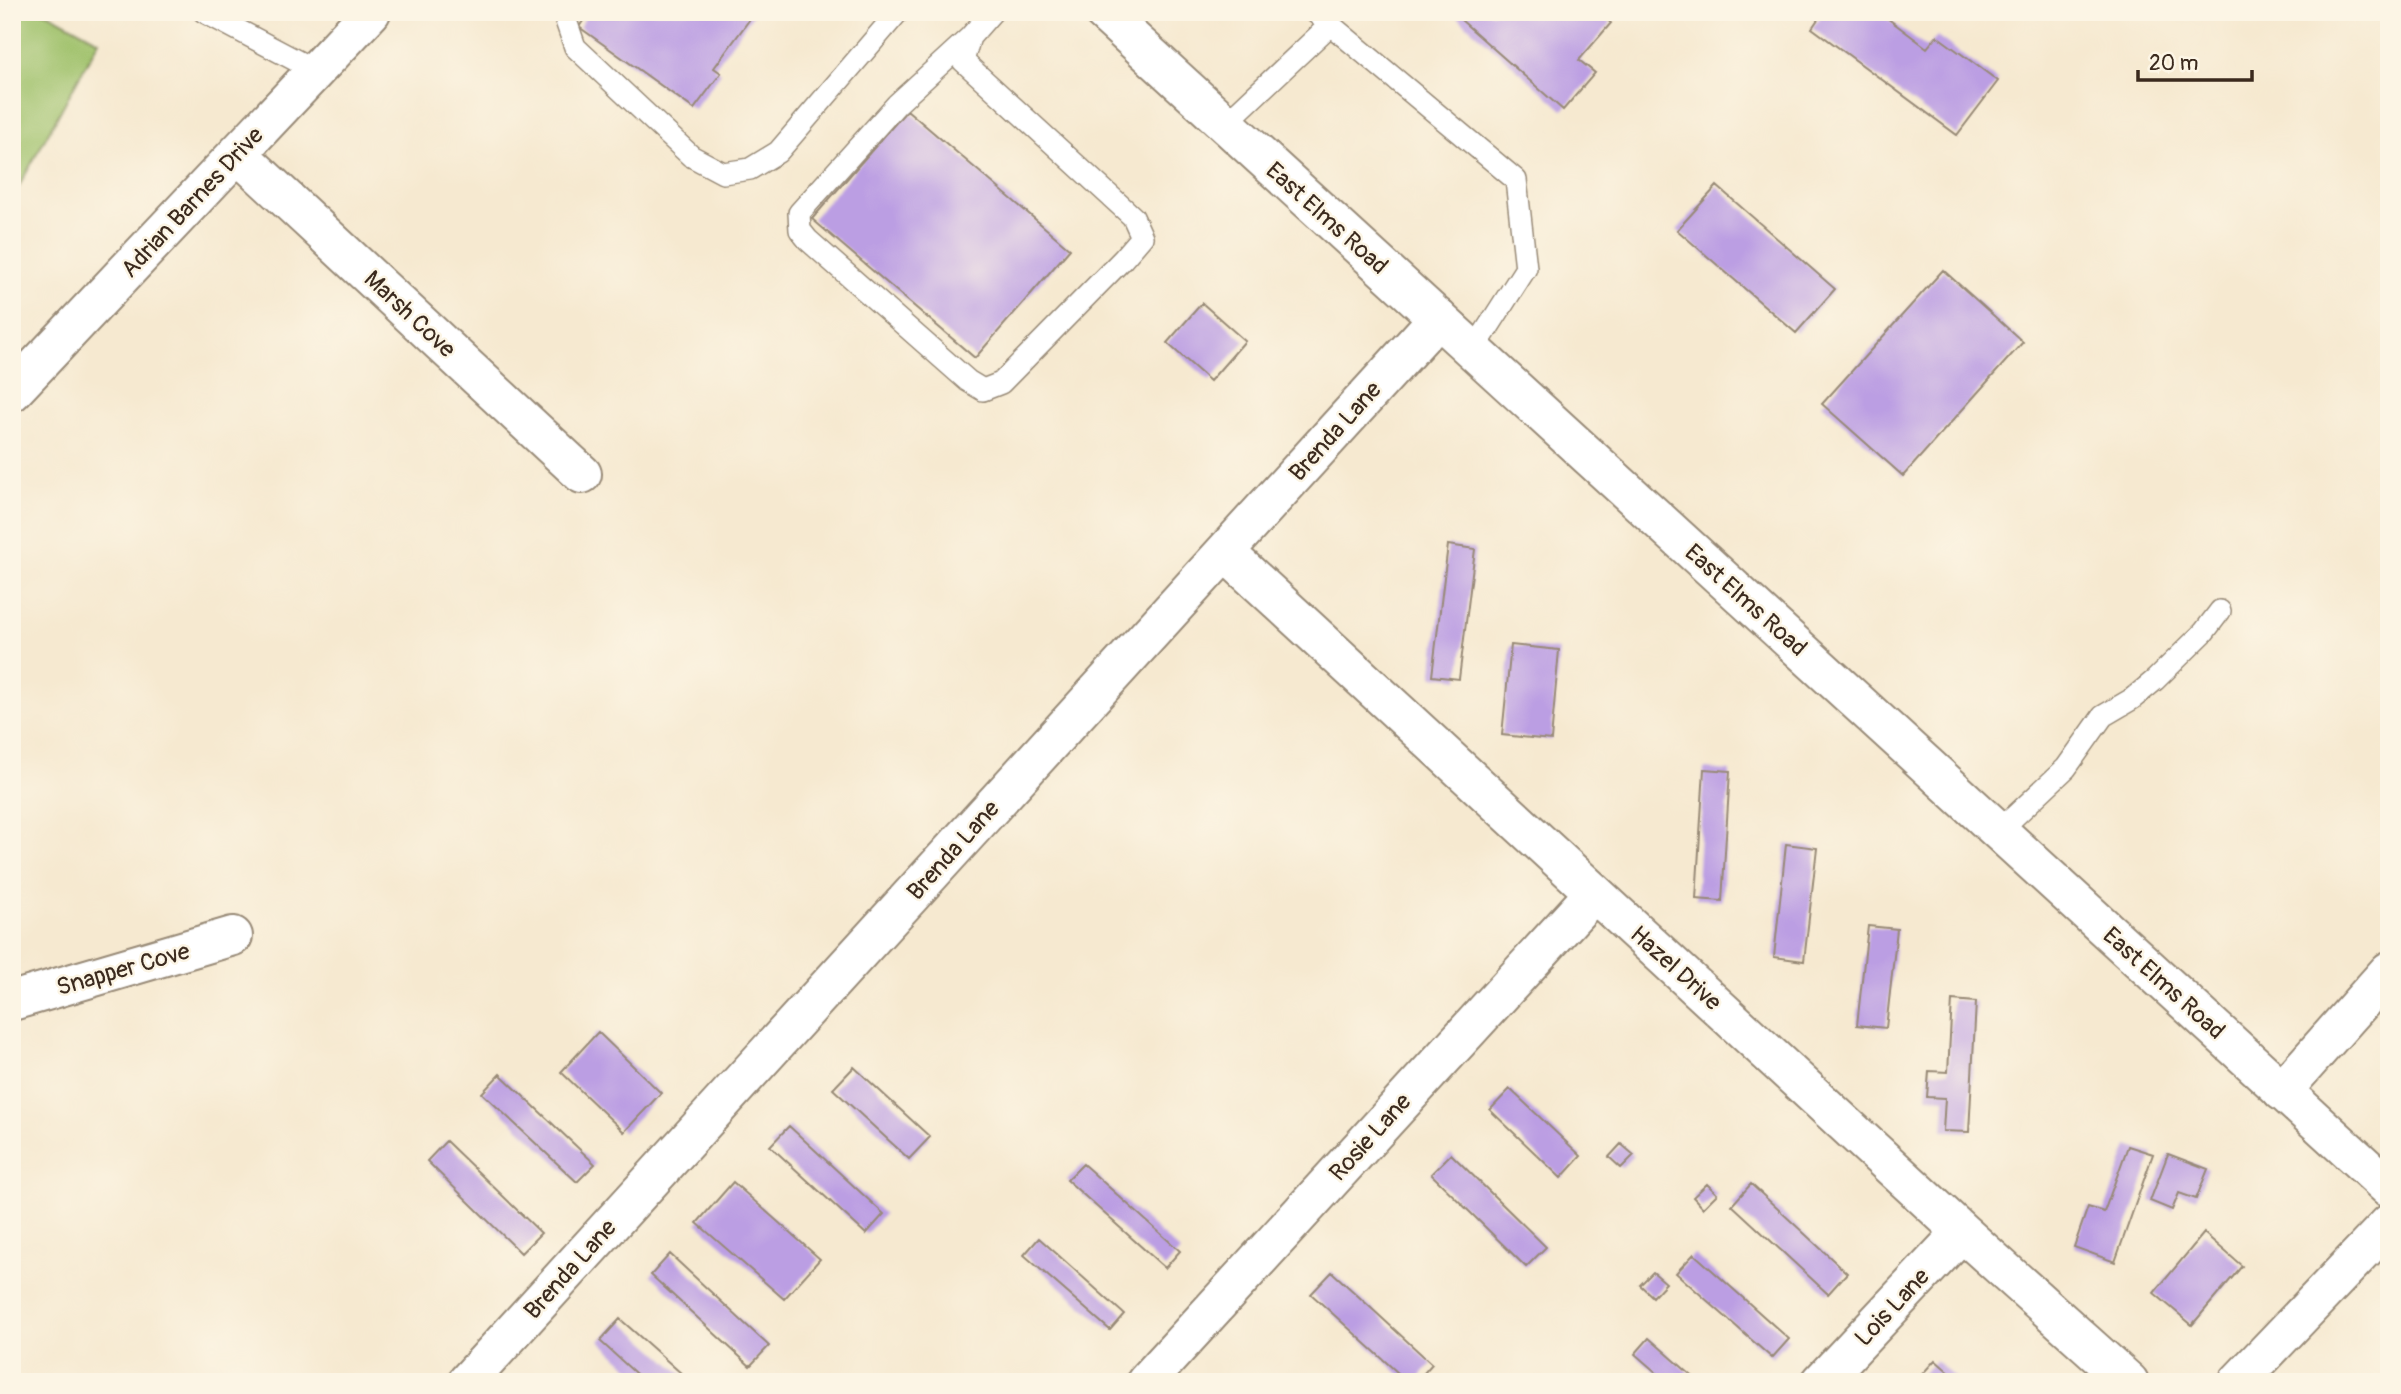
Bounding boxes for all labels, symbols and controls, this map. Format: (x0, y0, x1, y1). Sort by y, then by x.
scale bar (2138, 38, 2252, 82)
text: 20 m (2149, 50, 2198, 77)
street label: Adrian Barnes Drive (115, 121, 270, 284)
street label: East Elms Road (1260, 156, 1394, 281)
street label: Marsh Cove (358, 265, 462, 364)
street label: Brenda Lane (1283, 375, 1388, 487)
street label: East Elms Road (1679, 538, 1813, 663)
street label: Brenda Lane (901, 794, 1006, 906)
street label: Hazel Drive (1624, 920, 1727, 1017)
street label: East Elms Road (2097, 921, 2231, 1046)
street label: Snapper Cove (53, 937, 193, 1002)
street label: Rosie Lane (1323, 1087, 1417, 1187)
street label: Brenda Lane (518, 1213, 623, 1325)
street label: Lois Lane (1849, 1262, 1936, 1352)

